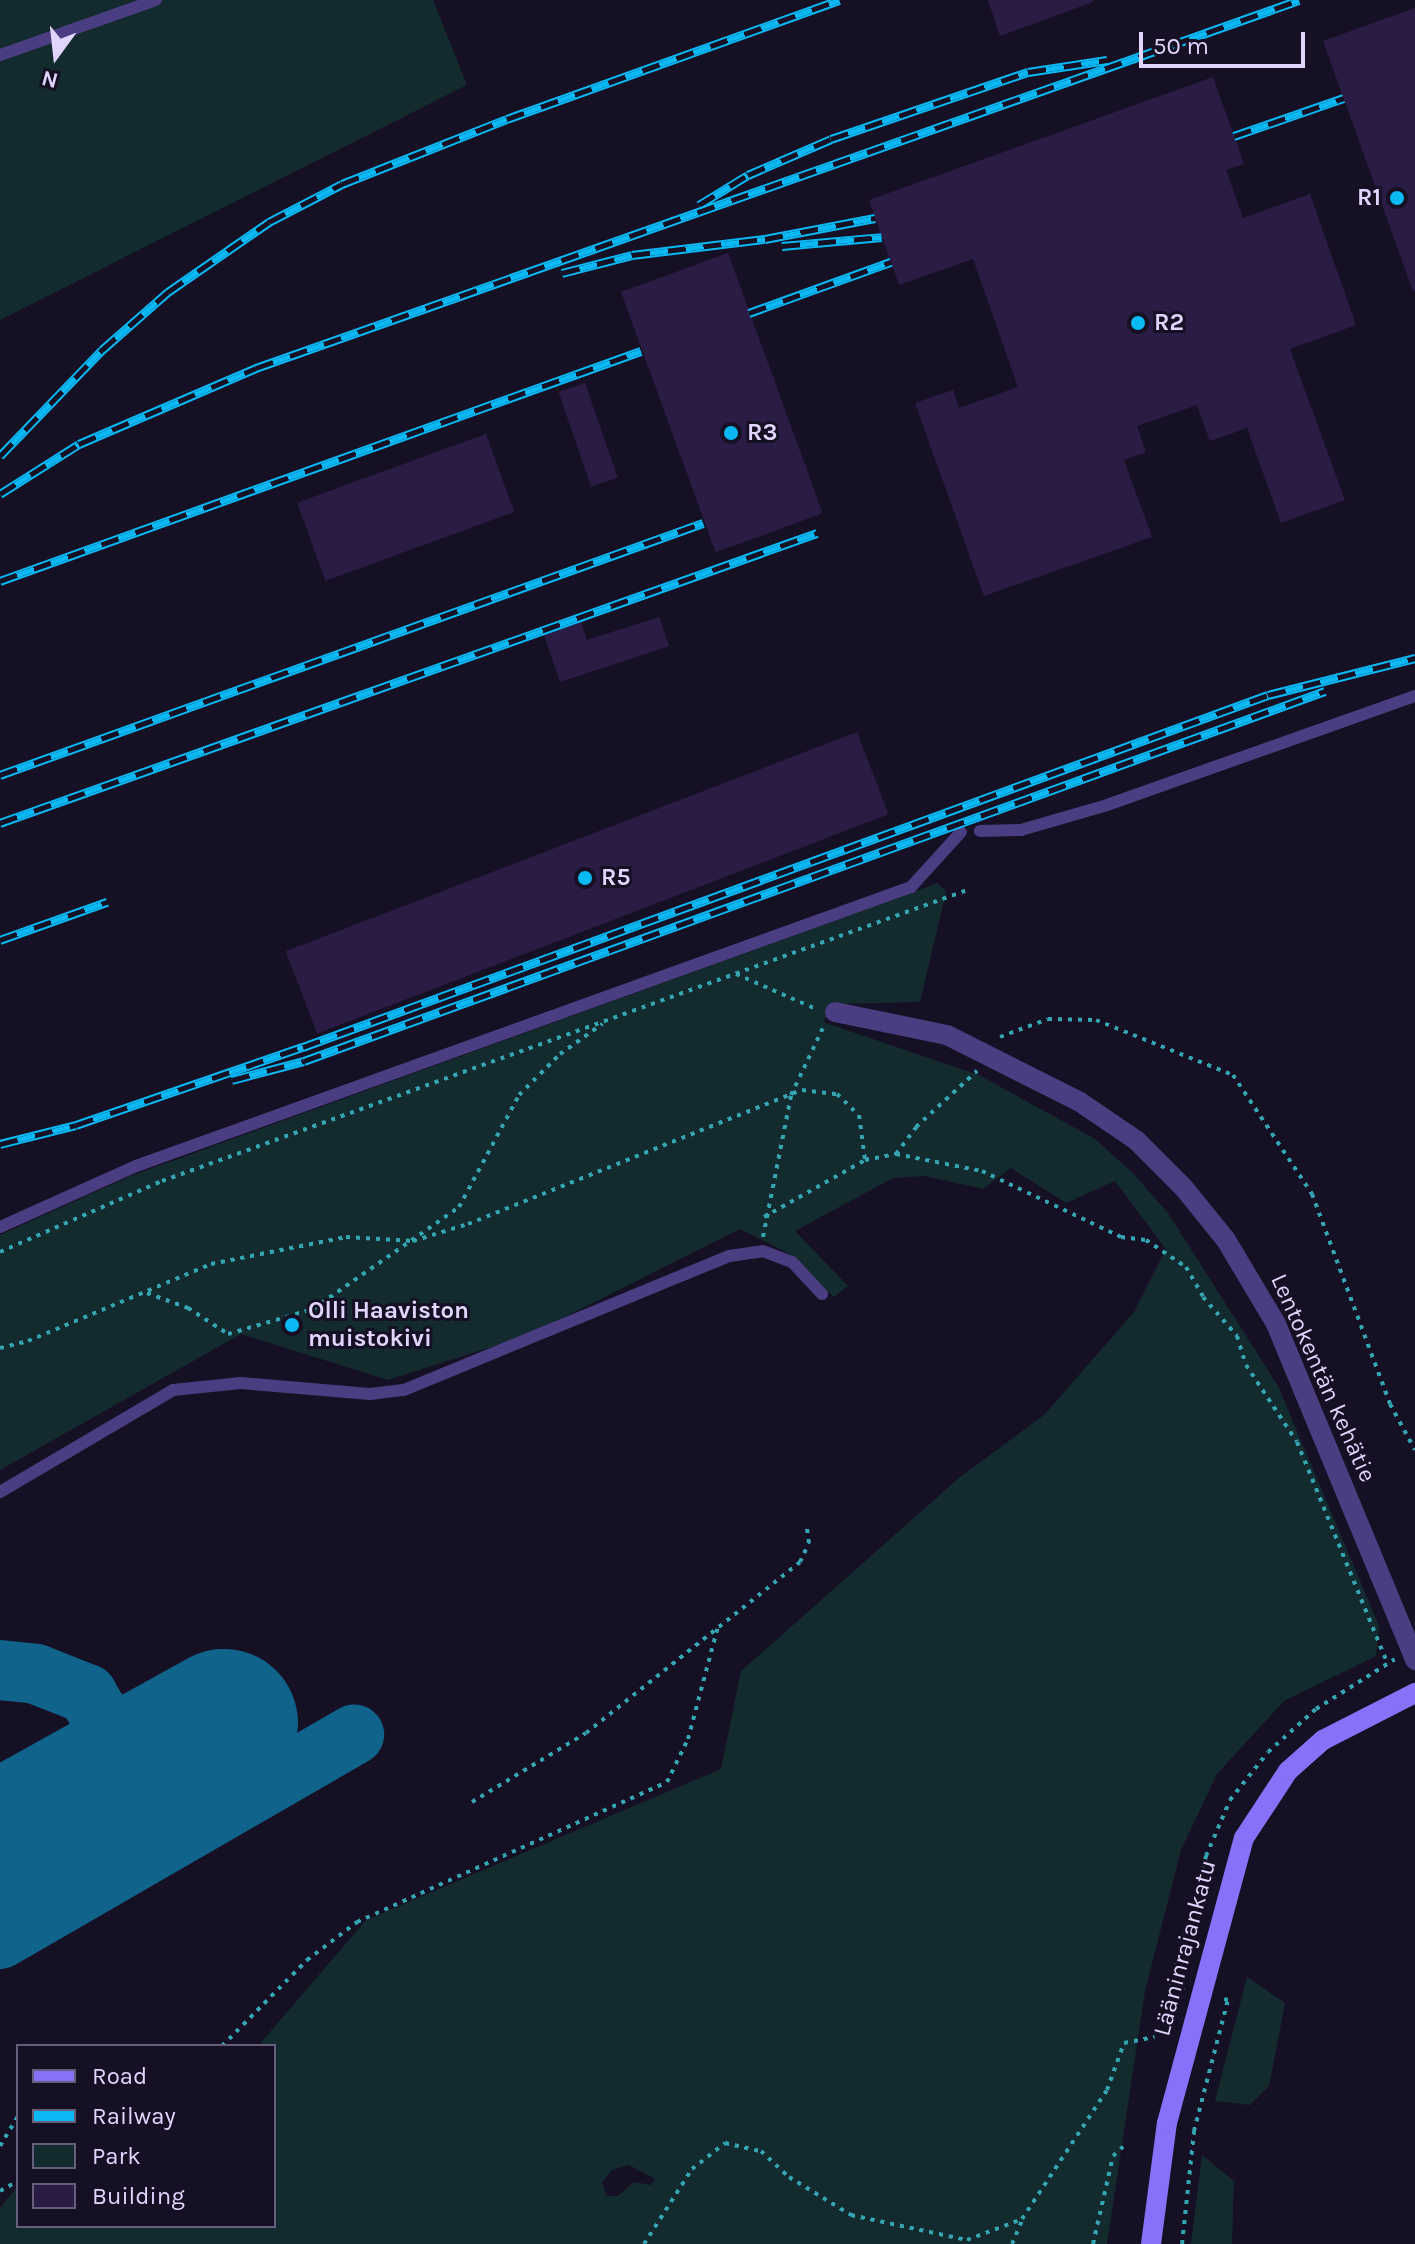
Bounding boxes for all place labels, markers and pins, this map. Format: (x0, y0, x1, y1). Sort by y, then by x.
place label: R1 (1357, 184, 1381, 212)
marker: R1 (1388, 189, 1406, 207)
place label: R2 (1154, 309, 1184, 337)
marker: R2 (1129, 314, 1147, 332)
place label: R3 (747, 419, 777, 447)
marker: R3 (722, 424, 740, 442)
place label: R5 (601, 864, 630, 892)
marker: R5 (576, 869, 594, 887)
place label: Olli Haaviston muistokivi (308, 1297, 469, 1353)
marker: Olli Haaviston muistokivi (283, 1316, 301, 1334)

